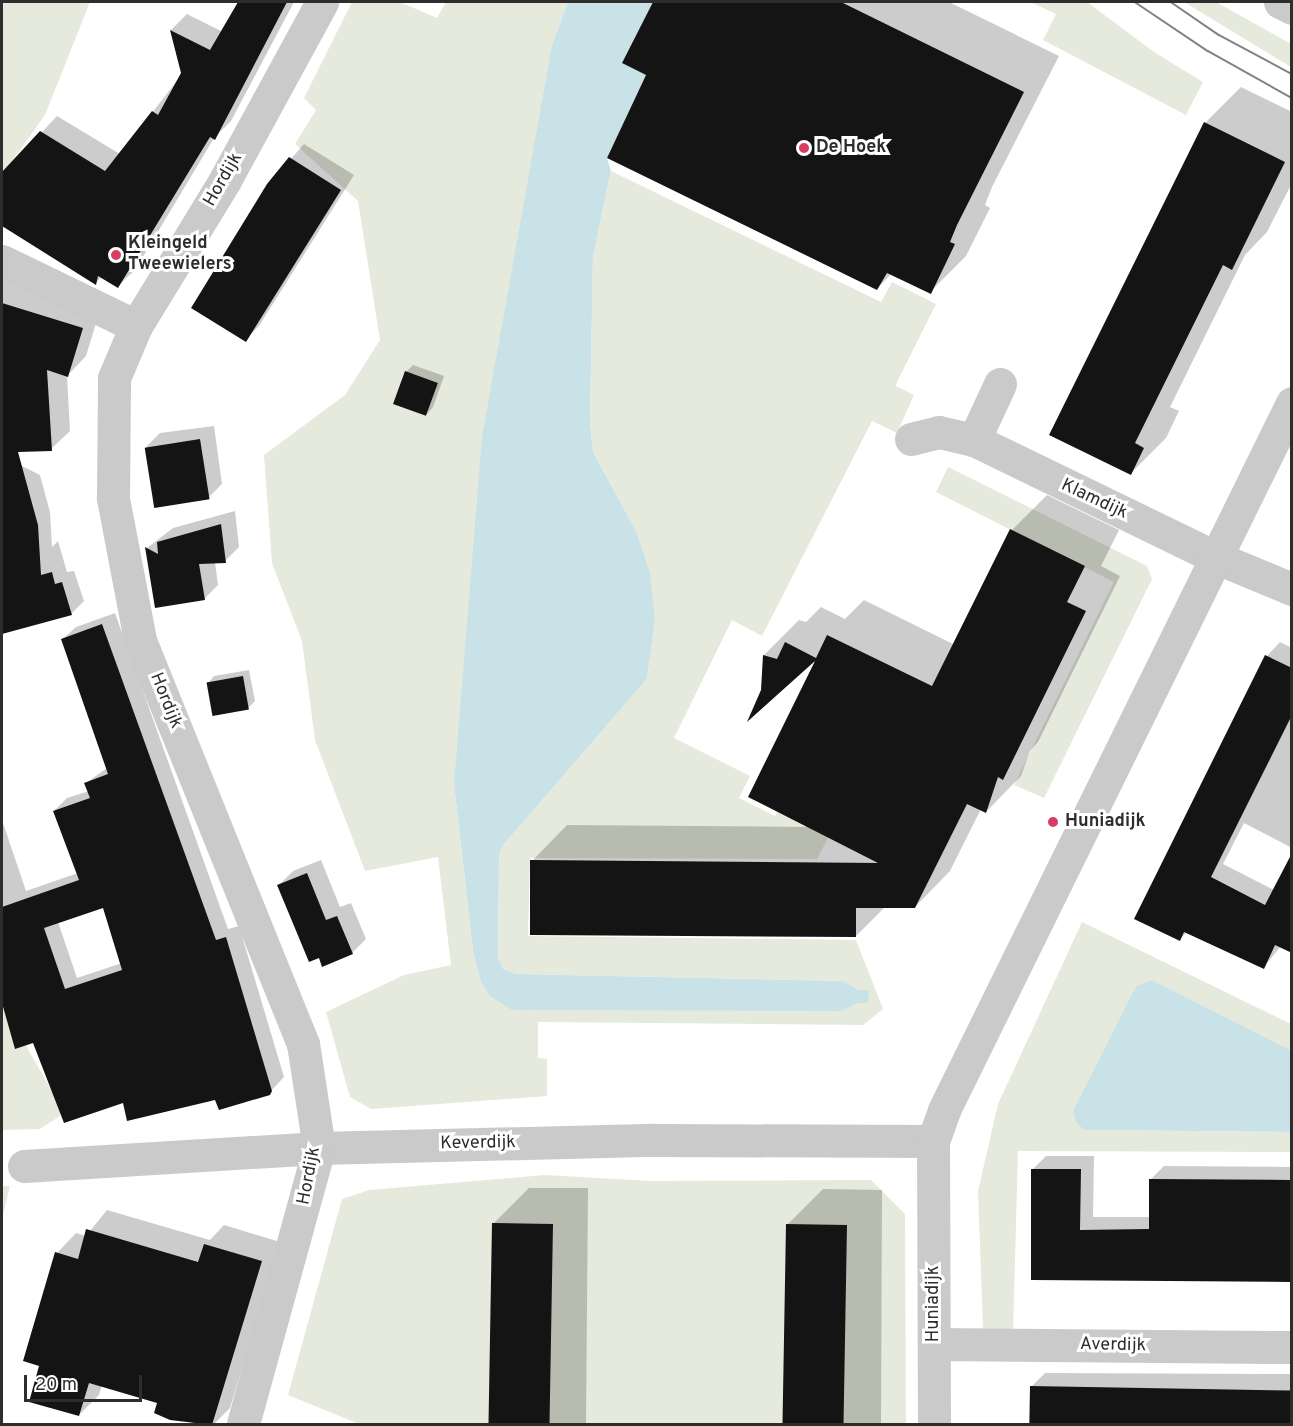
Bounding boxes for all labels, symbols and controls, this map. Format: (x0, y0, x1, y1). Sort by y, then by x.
place label: De Hoek (816, 137, 886, 159)
marker: De Hoek (797, 141, 811, 155)
street label: Hordijk (200, 149, 248, 211)
place label: Kleingeld Tweewielers (128, 234, 232, 276)
marker: Kleingeld Tweewielers (109, 248, 123, 262)
street label: Klamdijk (1057, 475, 1131, 525)
street label: Hordijk (144, 670, 186, 732)
place label: Huniadijk (1065, 811, 1146, 833)
marker: Huniadijk (1046, 815, 1060, 829)
street label: Keverdijk (440, 1133, 516, 1155)
street label: Hordijk (294, 1145, 326, 1207)
street label: Huniadijk (923, 1266, 945, 1342)
street label: Averdijk (1080, 1335, 1146, 1357)
scale bar (27, 1363, 146, 1401)
text: 20 m (35, 1374, 77, 1397)

